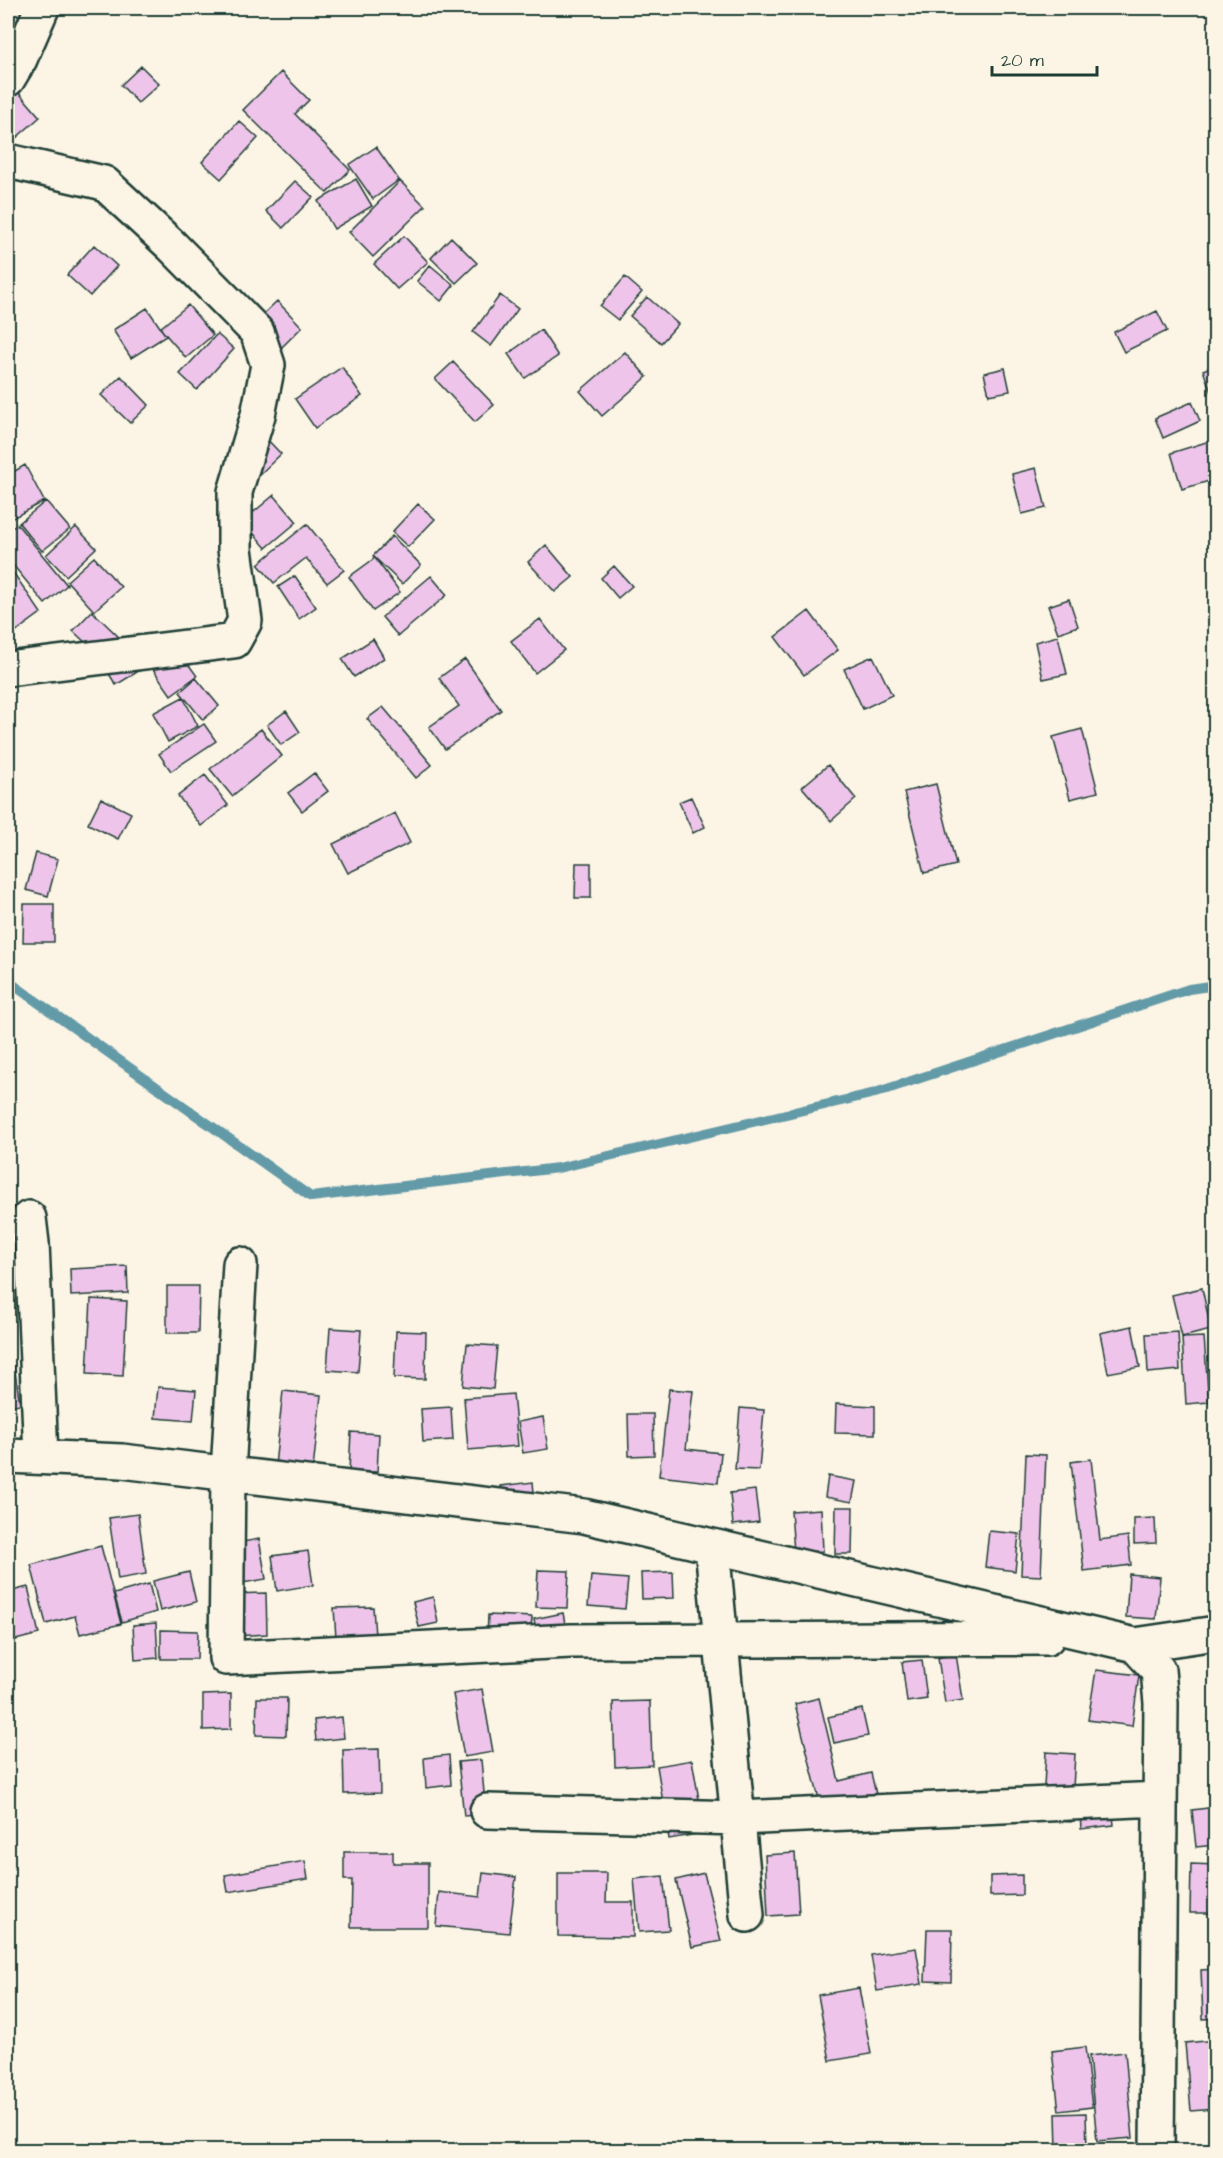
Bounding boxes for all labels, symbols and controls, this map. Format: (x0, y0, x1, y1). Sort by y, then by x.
scale bar (992, 39, 1097, 77)
text: 20 m (1001, 48, 1044, 73)

